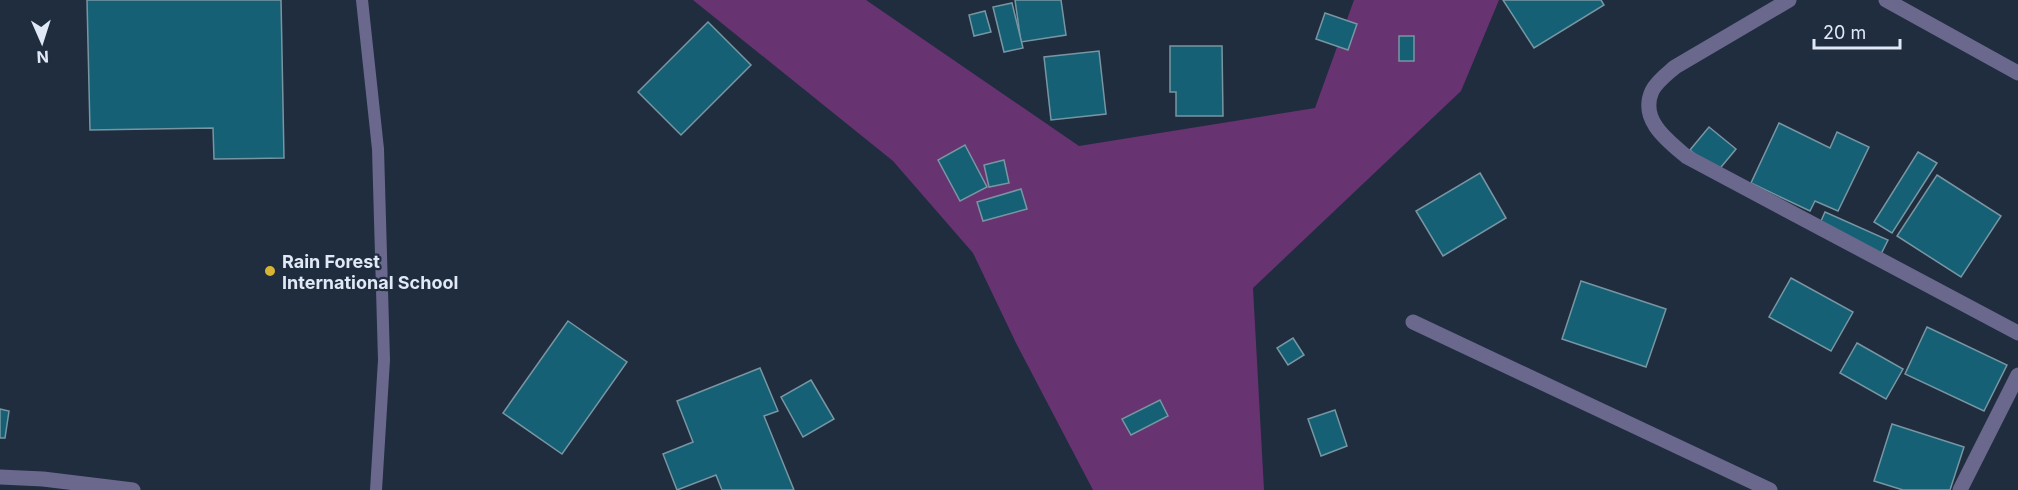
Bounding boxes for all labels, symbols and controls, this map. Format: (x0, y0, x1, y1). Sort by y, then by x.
north arrow (12, 12, 72, 72)
scale bar (1814, 12, 1900, 50)
text: 20 m (1823, 22, 1866, 43)
text: N (36, 47, 49, 67)
place label: Rain Forest International School (282, 251, 458, 293)
marker: Rain Forest International School (263, 264, 277, 278)

